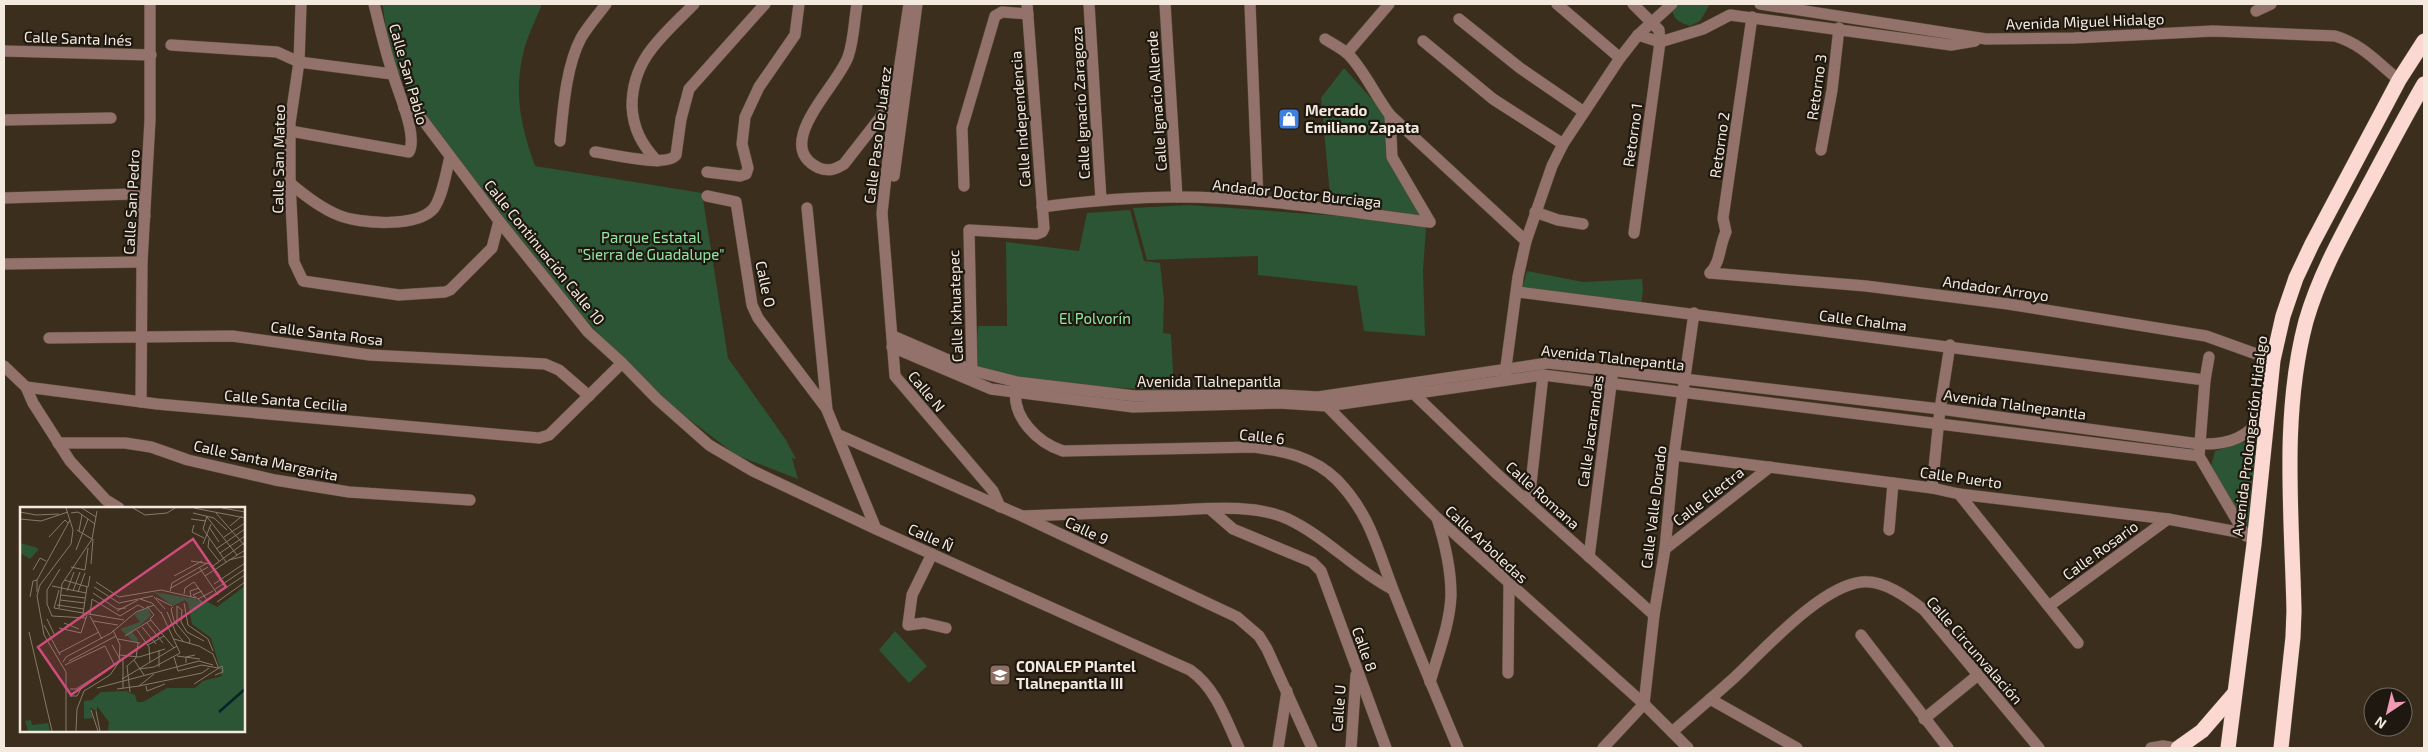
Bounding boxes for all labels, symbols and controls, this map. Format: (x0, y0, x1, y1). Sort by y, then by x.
street label: Avenida Miguel Hidalgo (2005, 9, 2165, 33)
street label: Calle San Pablo (386, 21, 432, 127)
street label: Calle Ignacio Zaragoza (1067, 26, 1093, 180)
street label: Calle Santa Inés (24, 27, 132, 49)
street label: Calle Ignacio Allende (1142, 30, 1170, 172)
street label: Calle Independencia (1006, 50, 1034, 188)
street label: Retorno 3 (1802, 53, 1830, 121)
street label: Calle Paso De Juárez (860, 65, 894, 205)
place label: Mercado Emiliano Zapata (1305, 101, 1419, 136)
street label: Retorno 1 (1619, 102, 1645, 168)
street label: Calle San Mateo (268, 104, 288, 214)
shop icon: Mercado Emiliano Zapata (1277, 107, 1301, 131)
street label: Retorno 2 (1705, 111, 1733, 179)
street label: Calle San Pedro (119, 149, 143, 255)
street label: Andador Doctor Burciaga (1212, 175, 1382, 211)
street label: Calle Continuación Calle 10 (481, 176, 609, 328)
park label: Parque Estatal "Sierra de Guadalupe" (577, 228, 725, 263)
street label: Calle Ixhuatepec (944, 250, 966, 362)
street label: Calle O (752, 259, 780, 309)
street label: Andador Arroyo (1942, 272, 2050, 304)
street label: Calle Chalma (1818, 306, 1908, 334)
park label: El Polvorín (1059, 309, 1131, 327)
street label: Calle Santa Rosa (270, 317, 384, 349)
street label: Avenida Prolongación Hidalgo (2228, 334, 2270, 538)
street label: Avenida Tlalnepantla (1541, 341, 1685, 373)
street label: Calle N (905, 367, 949, 415)
street label: Avenida Tlalnepantla (1137, 372, 1281, 390)
street label: Calle Jacarandas (1573, 374, 1607, 488)
street label: Avenida Tlalnepantla (1942, 385, 2088, 423)
street label: Calle Santa Cecilia (224, 386, 348, 414)
street label: Calle 6 (1238, 425, 1286, 447)
street label: Calle Santa Margarita (192, 436, 340, 484)
street label: Calle Valle Dorado (1637, 444, 1669, 570)
street label: Calle Romana (1502, 457, 1584, 533)
street label: Calle Puerto (1919, 462, 2003, 492)
street label: Calle Electra (1669, 463, 1747, 529)
street label: Calle Arboledas (1442, 501, 1532, 587)
inset map (20, 507, 245, 732)
street label: Calle 9 (1062, 512, 1112, 548)
street label: Calle Rosario (2059, 517, 2141, 583)
street label: Calle Ñ (906, 519, 956, 555)
street label: Calle Circunvalación (1923, 592, 2027, 708)
street label: Calle 8 (1349, 624, 1381, 674)
place label: CONALEP Plantel Tlalnepantla III (1016, 657, 1136, 692)
school or university icon: CONALEP Plantel Tlalnepantla III (988, 663, 1012, 687)
street label: Calle U (1327, 684, 1349, 732)
north arrow (2363, 687, 2413, 737)
text: N (2371, 713, 2389, 733)

